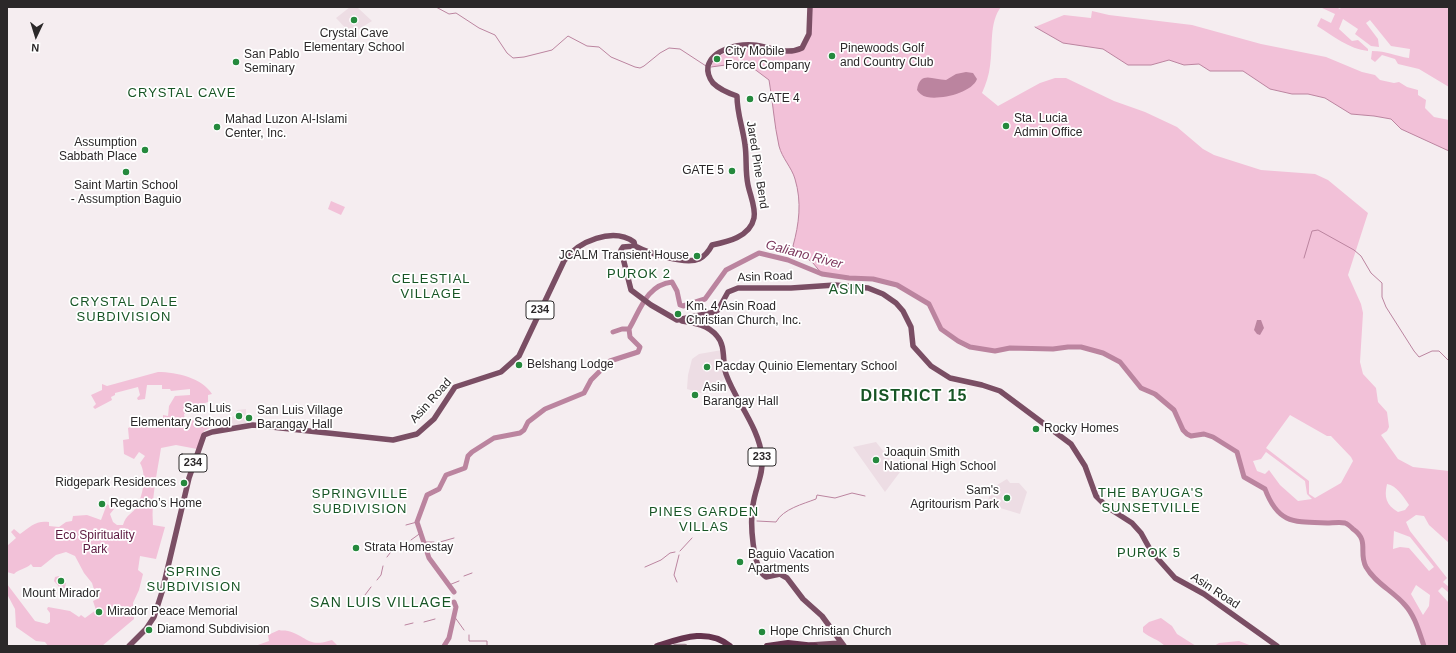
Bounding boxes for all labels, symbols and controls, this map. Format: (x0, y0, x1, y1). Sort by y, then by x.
marker: Crystal Cave Elementary School (349, 15, 359, 25)
north arrow (16, 16, 56, 56)
place label: Crystal Cave Elementary School (304, 27, 404, 55)
text: N (31, 42, 40, 54)
place label: Pinewoods Golf and Country Club (840, 42, 933, 70)
place label: City Mobile Force Company (725, 45, 810, 73)
place label: San Pablo Seminary (244, 48, 299, 76)
marker: Pinewoods Golf and Country Club (827, 51, 837, 61)
marker: City Mobile Force Company (712, 54, 722, 64)
marker: San Pablo Seminary (231, 57, 241, 67)
district label: CRYSTAL CAVE (128, 85, 236, 101)
place label: GATE 4 (758, 92, 800, 106)
marker: GATE 4 (745, 94, 755, 104)
place label: Sta. Lucia Admin Office (1014, 112, 1082, 140)
place label: Mahad Luzon Al-Islami Center, Inc. (225, 113, 347, 141)
street label: Jared Pine Bend (743, 120, 771, 210)
marker: Sta. Lucia Admin Office (1001, 121, 1011, 131)
marker: Mahad Luzon Al-Islami Center, Inc. (212, 122, 222, 132)
place label: Assumption Sabbath Place (59, 136, 137, 164)
marker: Assumption Sabbath Place (140, 145, 150, 155)
place label: GATE 5 (682, 164, 724, 178)
marker: GATE 5 (727, 166, 737, 176)
marker: Saint Martin School - Assumption Baguio (121, 167, 131, 177)
place label: Saint Martin School - Assumption Baguio (71, 179, 181, 207)
water label: Galiano River (764, 237, 844, 273)
place label: JCALM Transient House (559, 249, 689, 263)
marker: JCALM Transient House (692, 251, 702, 261)
district label: PUROK 2 (607, 266, 671, 282)
street label: Asin Road (737, 269, 793, 285)
district label: CELESTIAL VILLAGE (391, 271, 471, 302)
district label: ASIN (829, 282, 865, 298)
district label: CRYSTAL DALE SUBDIVISION (70, 294, 178, 325)
place label: Km. 4 Asin Road Christian Church, Inc. (686, 300, 801, 328)
road number: 234 (526, 301, 554, 319)
marker: Km. 4 Asin Road Christian Church, Inc. (673, 309, 683, 319)
place label: Belshang Lodge (527, 358, 614, 372)
marker: Belshang Lodge (514, 360, 524, 370)
place label: Pacday Quinio Elementary School (715, 360, 897, 374)
marker: Pacday Quinio Elementary School (702, 362, 712, 372)
street label: Asin Road (407, 376, 455, 426)
place label: Asin Barangay Hall (703, 381, 778, 409)
district label: DISTRICT 15 (860, 387, 968, 407)
marker: Asin Barangay Hall (690, 390, 700, 400)
place label: San Luis Elementary School (130, 402, 231, 430)
place label: San Luis Village Barangay Hall (257, 404, 343, 432)
marker: San Luis Elementary School (234, 411, 244, 421)
marker: San Luis Village Barangay Hall (244, 413, 254, 423)
place label: Rocky Homes (1044, 422, 1119, 436)
marker: Rocky Homes (1031, 424, 1041, 434)
place label: Joaquin Smith National High School (884, 446, 996, 474)
road number: 233 (748, 448, 776, 466)
road number: 234 (179, 454, 207, 472)
marker: Joaquin Smith National High School (871, 455, 881, 465)
place label: Ridgepark Residences (55, 476, 176, 490)
marker: Ridgepark Residences (179, 478, 189, 488)
place label: Sam's Agritourism Park (910, 484, 999, 512)
district label: THE BAYUGA'S SUNSETVILLE (1098, 485, 1204, 516)
district label: SPRINGVILLE SUBDIVISION (312, 486, 408, 517)
marker: Sam's Agritourism Park (1002, 493, 1012, 503)
place label: Regacho’s Home (110, 497, 202, 511)
marker: Regacho’s Home (97, 499, 107, 509)
district label: PINES GARDEN VILLAS (649, 504, 759, 535)
park label: Eco Spirituality Park (55, 529, 135, 557)
place label: Strata Homestay (364, 541, 453, 555)
marker: Strata Homestay (351, 543, 361, 553)
district label: PUROK 5 (1117, 545, 1181, 561)
place label: Baguio Vacation Apartments (748, 548, 835, 576)
marker: Baguio Vacation Apartments (735, 557, 745, 567)
district label: SPRING SUBDIVISION (147, 564, 241, 595)
street label: Asin Road (1188, 570, 1242, 612)
marker: Mount Mirador (56, 576, 66, 586)
place label: Mount Mirador (22, 587, 100, 601)
district label: SAN LUIS VILLAGE (310, 595, 452, 611)
place label: Mirador Peace Memorial (107, 605, 238, 619)
marker: Mirador Peace Memorial (94, 607, 104, 617)
place label: Diamond Subdivision (157, 623, 270, 637)
marker: Diamond Subdivision (144, 625, 154, 635)
place label: Hope Christian Church (770, 625, 891, 639)
marker: Hope Christian Church (757, 627, 767, 637)

